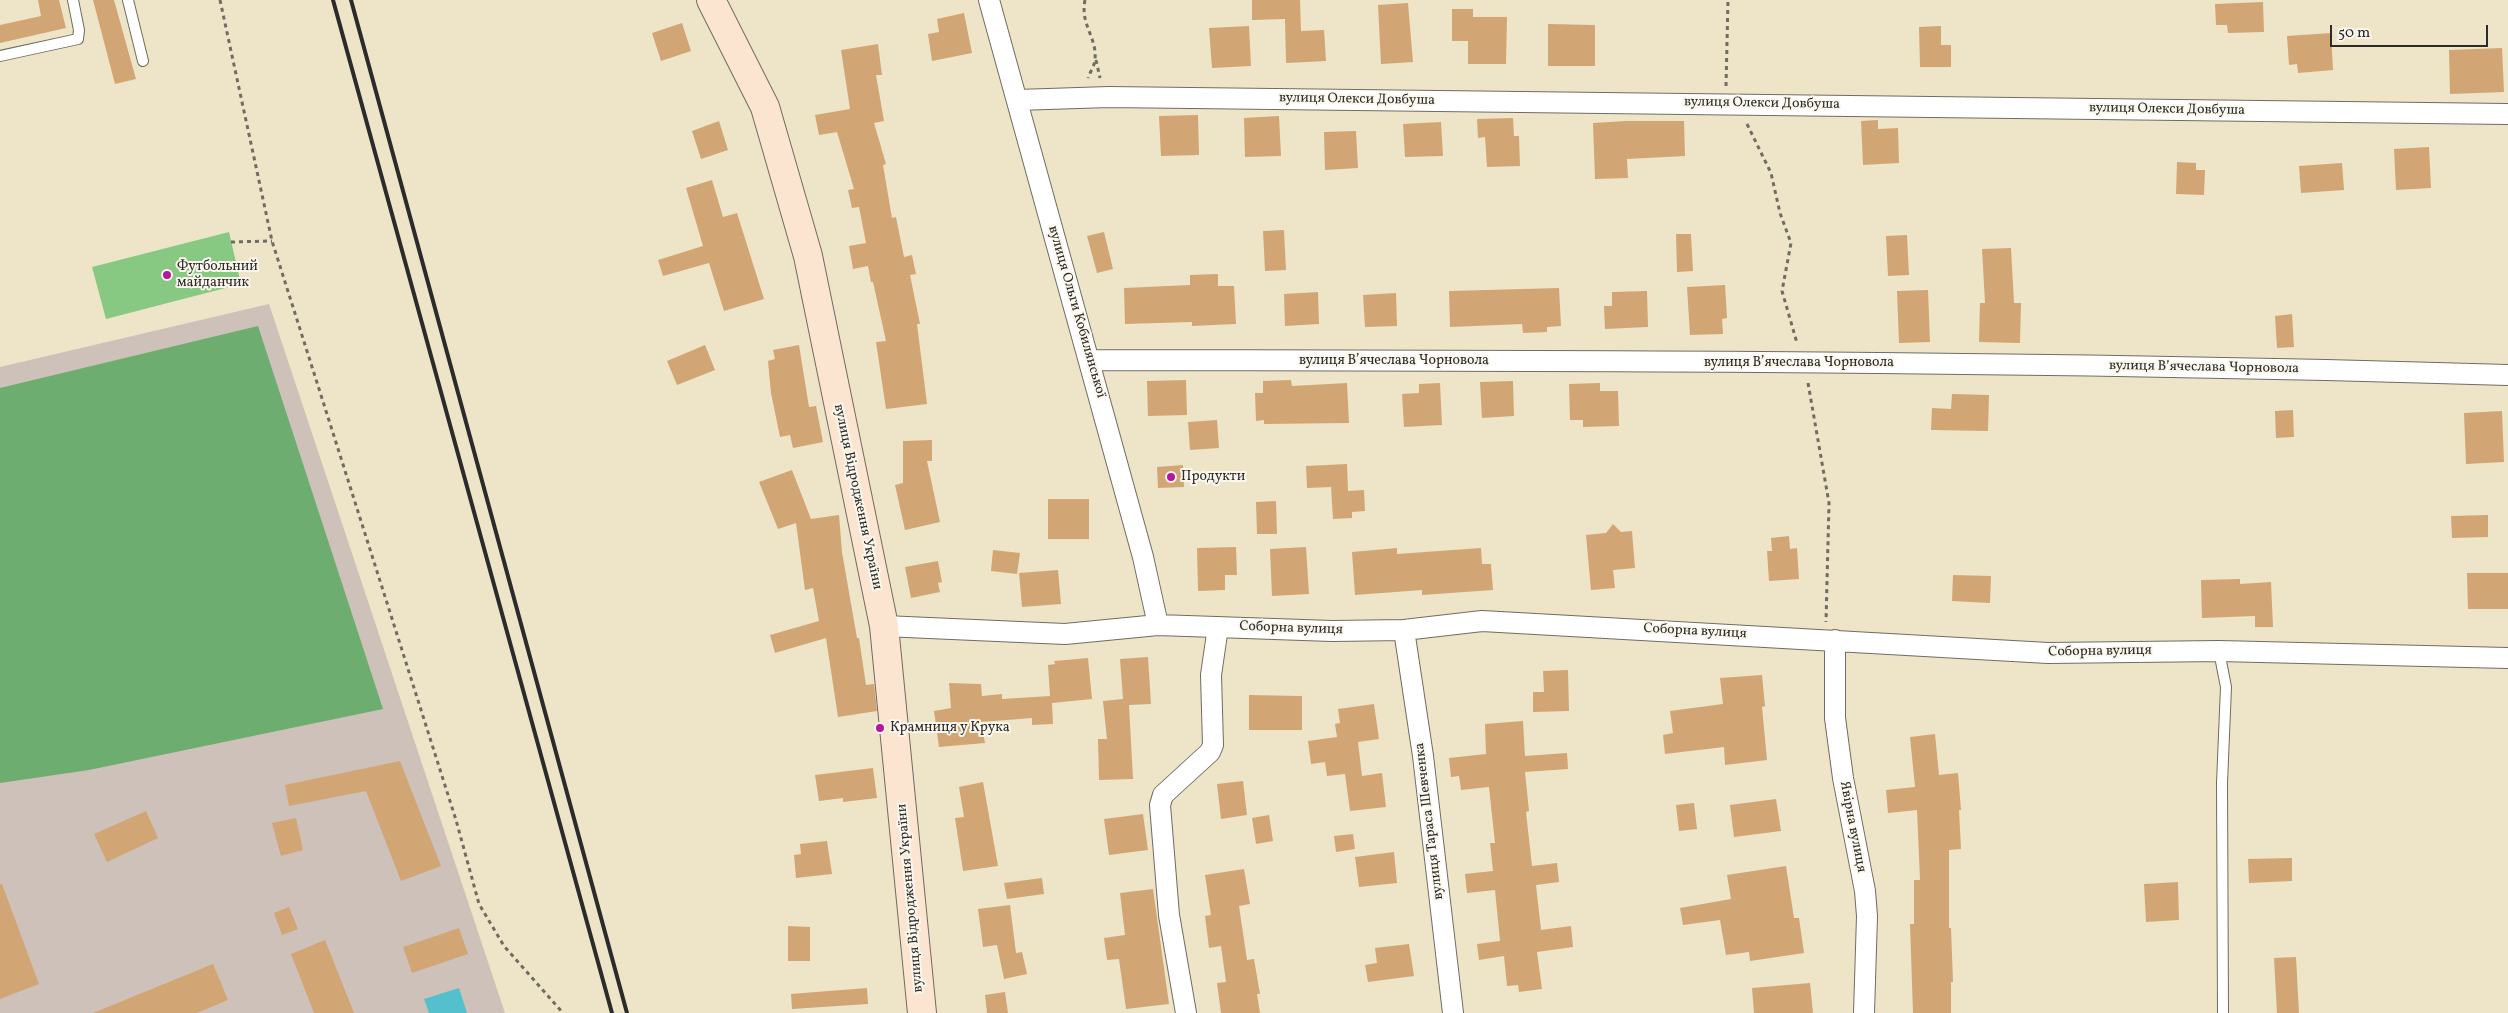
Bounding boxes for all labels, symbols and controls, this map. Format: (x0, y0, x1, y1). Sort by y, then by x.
scale bar (2333, 15, 2490, 47)
text: 50 m (2338, 23, 2370, 44)
street label: вулиця Олекси Довбуша (1279, 90, 1435, 110)
street label: вулиця Олекси Довбуша (1684, 94, 1840, 114)
street label: вулиця Олекси Довбуша (2089, 100, 2245, 120)
street label: вулиця Ольги Кобилянської (1043, 224, 1109, 400)
place label: Футбольний майданчик (177, 259, 258, 292)
marker: Футбольний майданчик (161, 269, 173, 281)
street label: вулиця Вʼячеслава Чорновола (1299, 353, 1489, 369)
street label: вулиця Вʼячеслава Чорновола (1704, 355, 1894, 371)
street label: вулиця Вʼячеслава Чорновола (2109, 358, 2299, 378)
street label: вулиця Відродження України (829, 403, 885, 591)
place label: Продукти (1181, 469, 1245, 485)
marker: Продукти (1165, 471, 1177, 483)
street label: Соборна вулиця (1239, 619, 1343, 639)
street label: Соборна вулиця (1643, 621, 1747, 643)
street label: Соборна вулиця (2048, 643, 2152, 661)
place label: Крамниця у Крука (890, 720, 1010, 736)
marker: Крамниця у Крука (874, 722, 886, 734)
street label: вулиця Тараса Шевченка (1412, 742, 1448, 900)
street label: Явірна вулиця (1835, 780, 1869, 874)
street label: вулиця Відродження України (894, 803, 928, 993)

